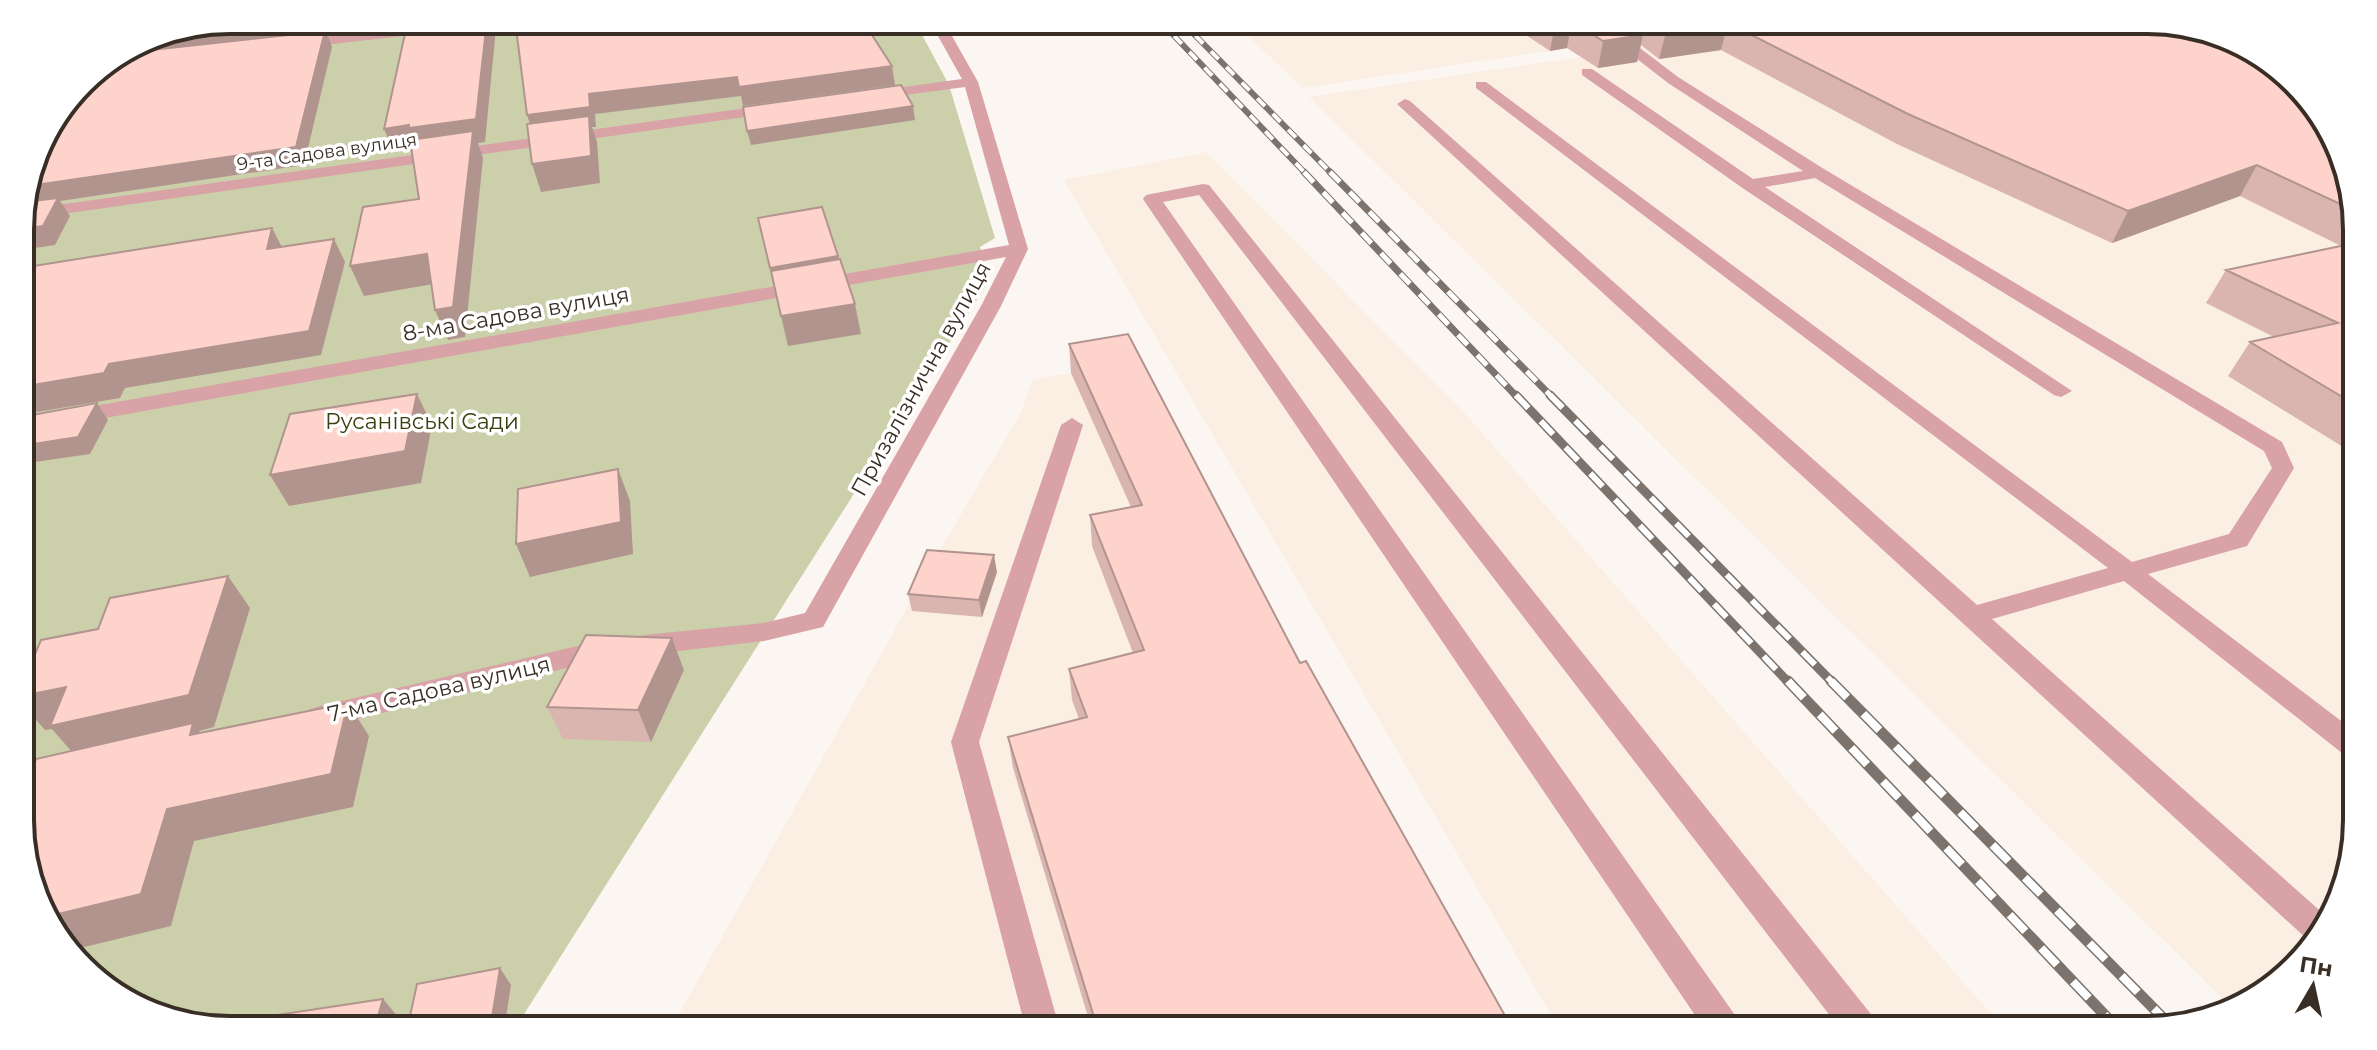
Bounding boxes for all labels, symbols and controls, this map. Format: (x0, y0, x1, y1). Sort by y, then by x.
street label: 9-та Садова вулиця (236, 128, 418, 176)
street label: Призалізнична вулиця (845, 257, 997, 501)
street label: 8-ма Садова вулиця (401, 281, 631, 347)
park label: Русанівські Сади (325, 408, 519, 435)
street label: 7-ма Садова вулиця (325, 650, 553, 728)
north arrow (2273, 946, 2353, 1026)
text: Пн (2298, 951, 2335, 983)

